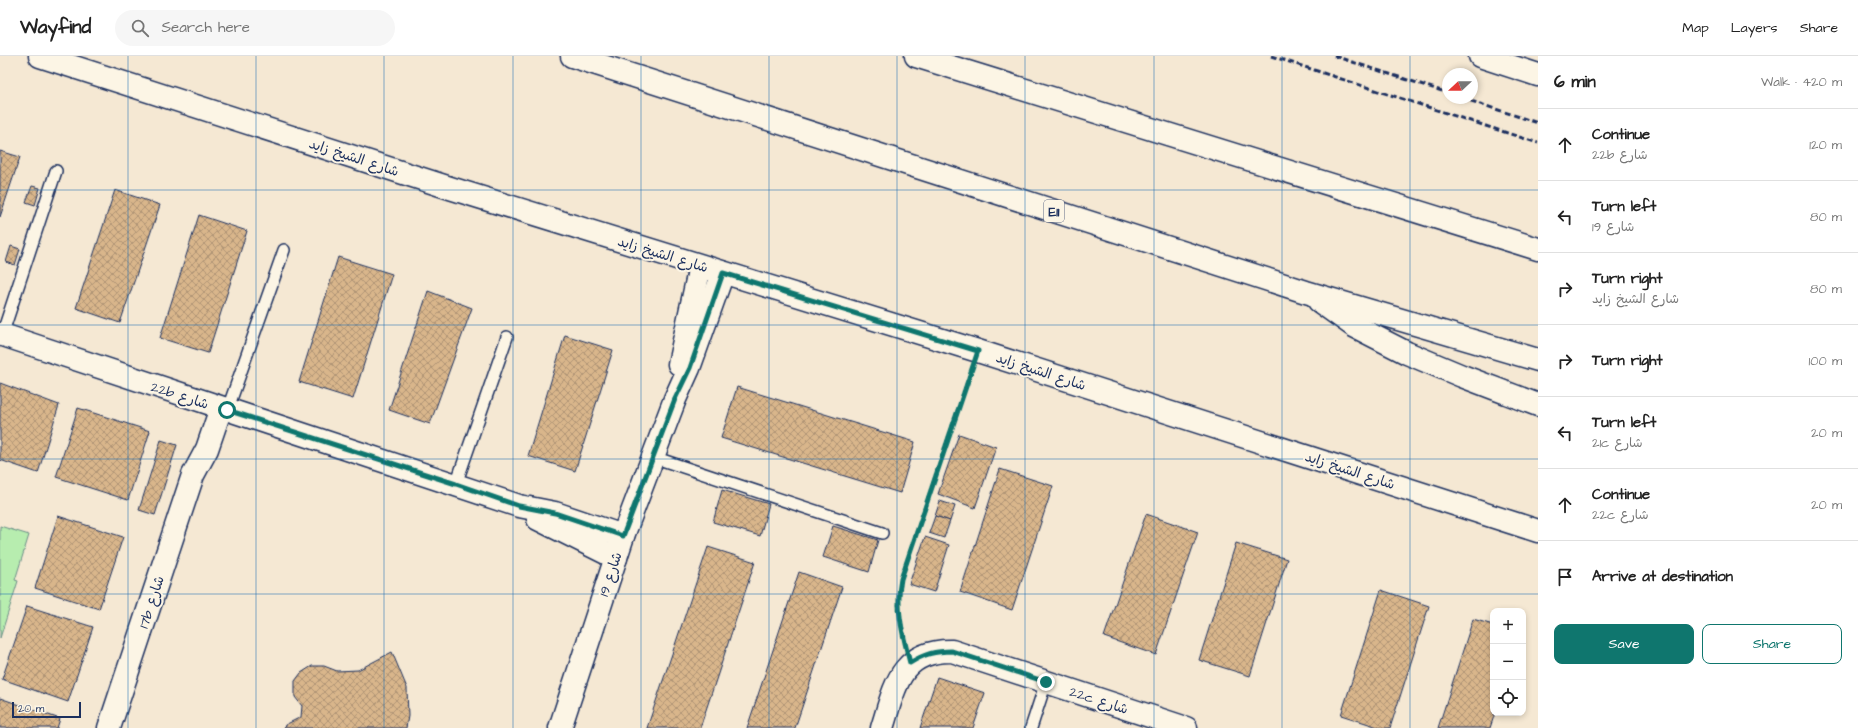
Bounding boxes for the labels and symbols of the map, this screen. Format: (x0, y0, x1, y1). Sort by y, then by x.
north arrow (1442, 68, 1478, 104)
street label: شارع الشيخ زايد (306, 134, 401, 182)
road number: E11 (1044, 200, 1064, 222)
street label: شارع الشيخ زايد (615, 232, 710, 278)
street label: شارع الشيخ زايد (993, 348, 1088, 396)
street label: 22b شارع (148, 377, 211, 415)
route start (218, 401, 236, 419)
street label: شارع الشيخ زايد (1302, 447, 1397, 495)
street label: شارع 19 (594, 550, 628, 599)
street label: 17b شارع (134, 573, 170, 631)
route end (1037, 673, 1055, 691)
street label: 22c شارع (1067, 682, 1131, 720)
scale bar (12, 700, 81, 719)

